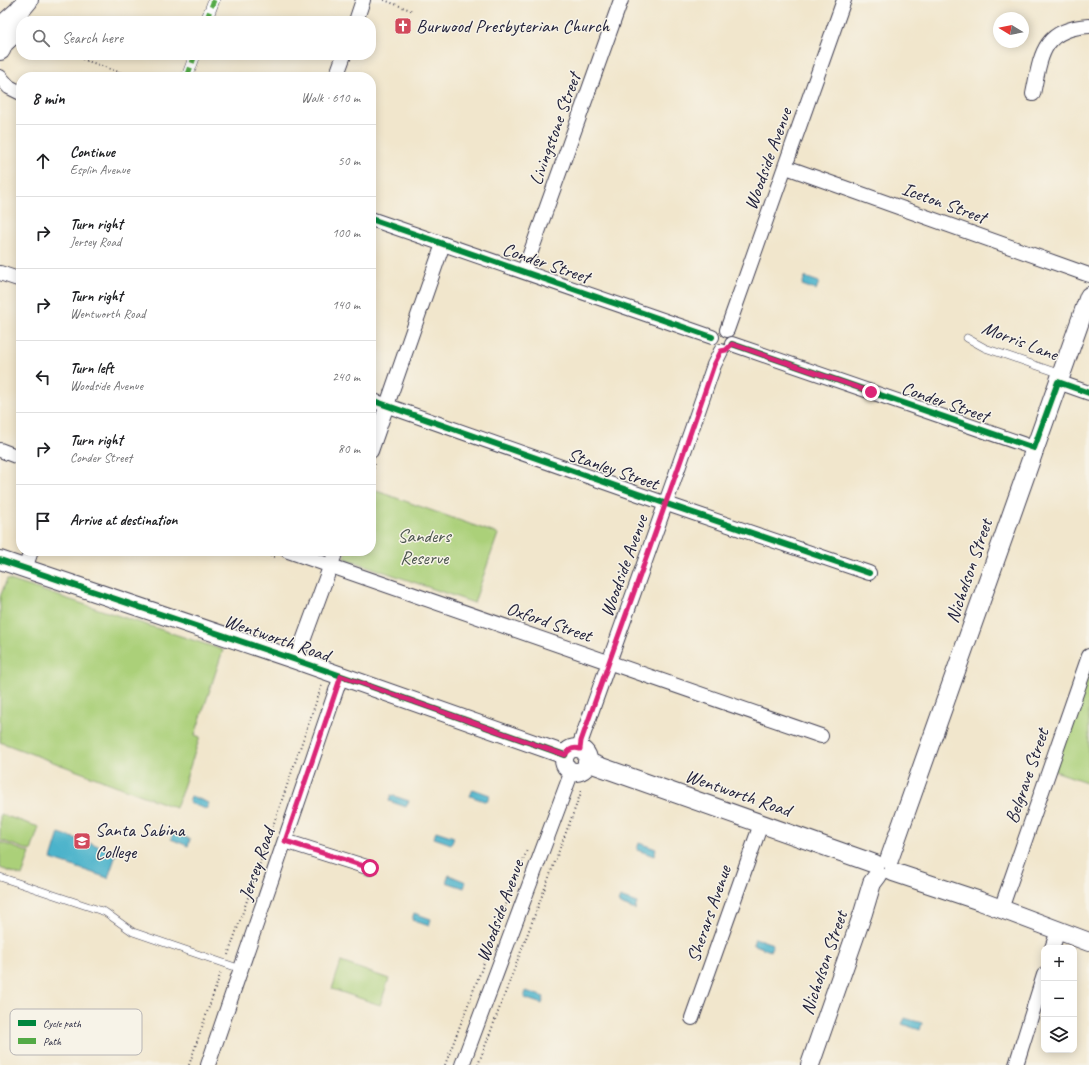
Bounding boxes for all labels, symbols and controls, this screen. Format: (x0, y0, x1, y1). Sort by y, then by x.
north arrow (993, 12, 1029, 48)
place label: Burwood Presbyterian Church (416, 14, 611, 38)
search box (16, 16, 376, 60)
church icon: Burwood Presbyterian Church (393, 16, 413, 36)
icon: search (30, 27, 52, 49)
text: Search here (62, 29, 123, 48)
street label: Livingstone Street (524, 67, 587, 188)
text: 8 min (32, 88, 65, 109)
text: Walk · 610 m (301, 90, 360, 106)
street label: Woodside Avenue (739, 103, 798, 213)
text: Continue (70, 143, 115, 162)
icon: ahead (32, 150, 54, 172)
text: 50 m (338, 153, 360, 169)
text: Esplin Avenue (70, 162, 130, 178)
street label: Iceton Street (899, 177, 992, 230)
text: Turn right (70, 215, 123, 234)
icon: right (32, 222, 54, 244)
text: 100 m (332, 225, 360, 241)
text: Jersey Road (70, 234, 121, 250)
street label: Conder Street (499, 237, 595, 290)
text: Turn right (70, 287, 123, 306)
icon: right (32, 294, 54, 316)
text: 140 m (332, 297, 360, 313)
text: Wentworth Road (70, 306, 145, 322)
street label: Morris Lane (979, 316, 1063, 367)
text: Turn left (70, 359, 113, 378)
icon: left (32, 366, 54, 388)
text: 240 m (332, 369, 360, 385)
street label: Conder Street (898, 376, 994, 429)
text: Woodside Avenue (70, 378, 143, 394)
route end (862, 383, 880, 401)
text: Turn right (70, 431, 123, 450)
icon: right (32, 438, 54, 460)
text: 80 m (338, 441, 360, 457)
street label: Stanley Street (565, 442, 663, 496)
text: Conder Street (70, 450, 132, 466)
icon: arrive (32, 510, 54, 532)
street label: Woodside Avenue (595, 510, 654, 620)
text: Arrive at destination (70, 511, 177, 530)
street label: Nicholson Street (940, 514, 998, 626)
park label: Sanders Reserve (398, 524, 453, 570)
street label: Oxford Street (503, 596, 596, 648)
street label: Wentworth Road (221, 609, 336, 668)
street label: Belgrave Street (1000, 724, 1055, 827)
street label: Wentworth Road (682, 764, 797, 823)
place label: Santa Sabina College (95, 818, 186, 864)
street label: Jersey Road (233, 821, 282, 904)
school or university icon: Santa Sabina College (72, 831, 92, 851)
street label: Woodside Avenue (471, 855, 530, 965)
route start (361, 859, 379, 877)
street label: Sherars Avenue (681, 861, 737, 966)
street label: Nicholson Street (795, 906, 853, 1018)
map controls (1041, 945, 1077, 1053)
button: + (1041, 945, 1077, 981)
button: − (1041, 981, 1077, 1017)
legend (10, 1009, 142, 1055)
text: Cycle path (43, 1016, 82, 1030)
button: layers (1041, 1017, 1077, 1053)
text: Path (43, 1034, 62, 1048)

